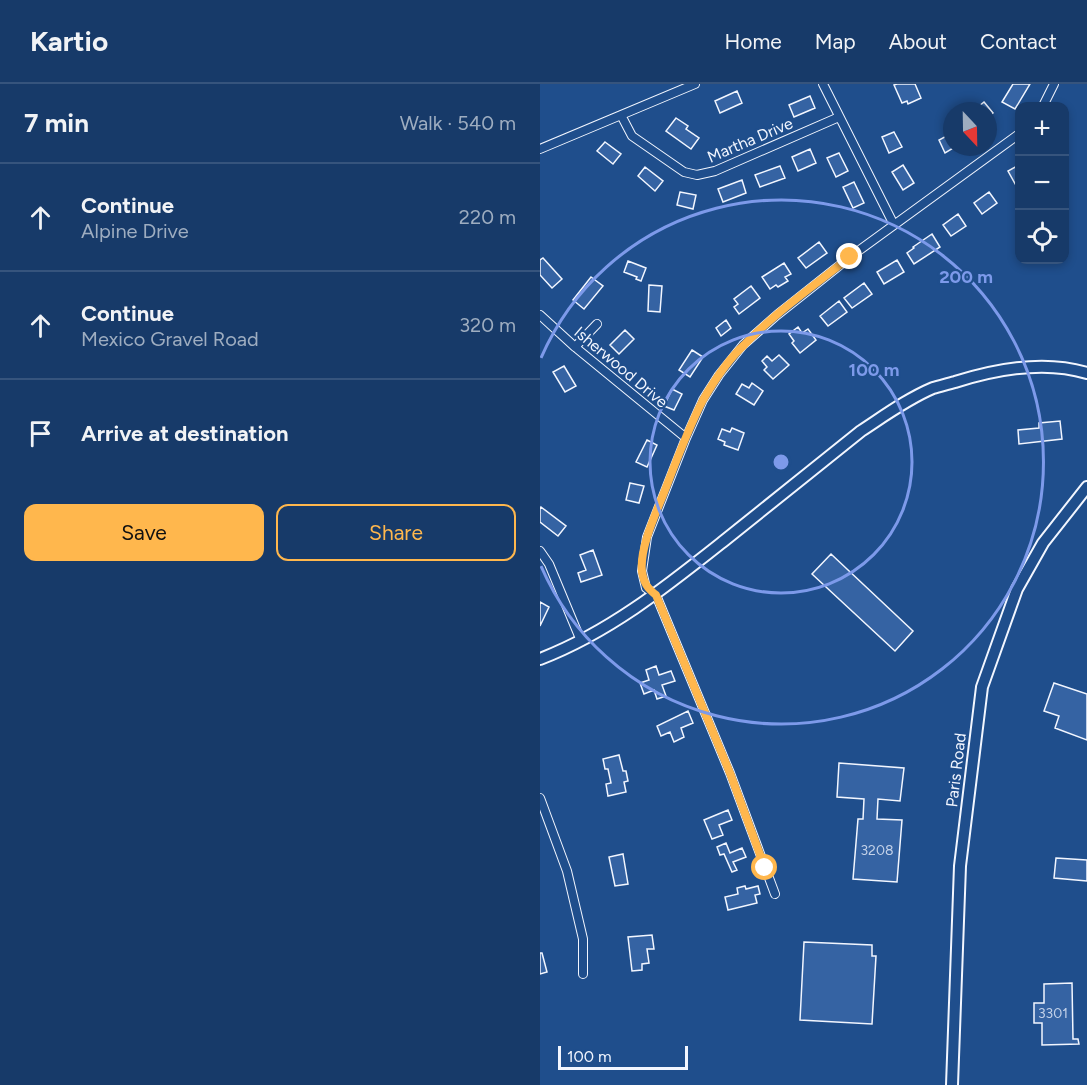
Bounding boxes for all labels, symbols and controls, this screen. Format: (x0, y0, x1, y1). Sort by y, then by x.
text: Kartio (30, 24, 108, 58)
text: Home (725, 29, 782, 54)
text: Map (815, 29, 856, 54)
text: About (889, 29, 947, 54)
text: Contact (980, 29, 1057, 54)
north arrow (943, 102, 997, 156)
map controls (1015, 102, 1069, 264)
button: + (1015, 102, 1069, 156)
text: 7 min (24, 107, 89, 139)
text: Walk · 540 m (400, 111, 516, 135)
street label: Martha Drive (704, 113, 796, 167)
button: − (1015, 156, 1069, 210)
text: Continue (81, 192, 174, 219)
icon: ahead (24, 201, 57, 234)
text: 220 m (459, 205, 516, 229)
button: locate (1015, 210, 1069, 264)
text: Alpine Drive (81, 219, 189, 243)
route end (836, 243, 862, 269)
text: 200 m (939, 266, 993, 288)
text: Continue (81, 300, 174, 327)
icon: ahead (24, 309, 57, 342)
text: 320 m (459, 313, 516, 337)
street label: Isherwood Drive (570, 322, 672, 412)
text: Mexico Gravel Road (81, 327, 259, 351)
text: 100 m (849, 359, 899, 381)
icon: arrive (24, 417, 57, 450)
text: Arrive at destination (81, 420, 289, 447)
centre of rings (771, 452, 791, 472)
button: Save (24, 504, 264, 561)
button: Share (276, 504, 516, 561)
street label: Paris Road (942, 732, 970, 808)
house number: 3208 (860, 842, 894, 859)
route start (751, 854, 777, 880)
house number: 3301 (1038, 1005, 1068, 1022)
scale bar (558, 1043, 688, 1070)
text: 100 m (567, 1047, 612, 1066)

